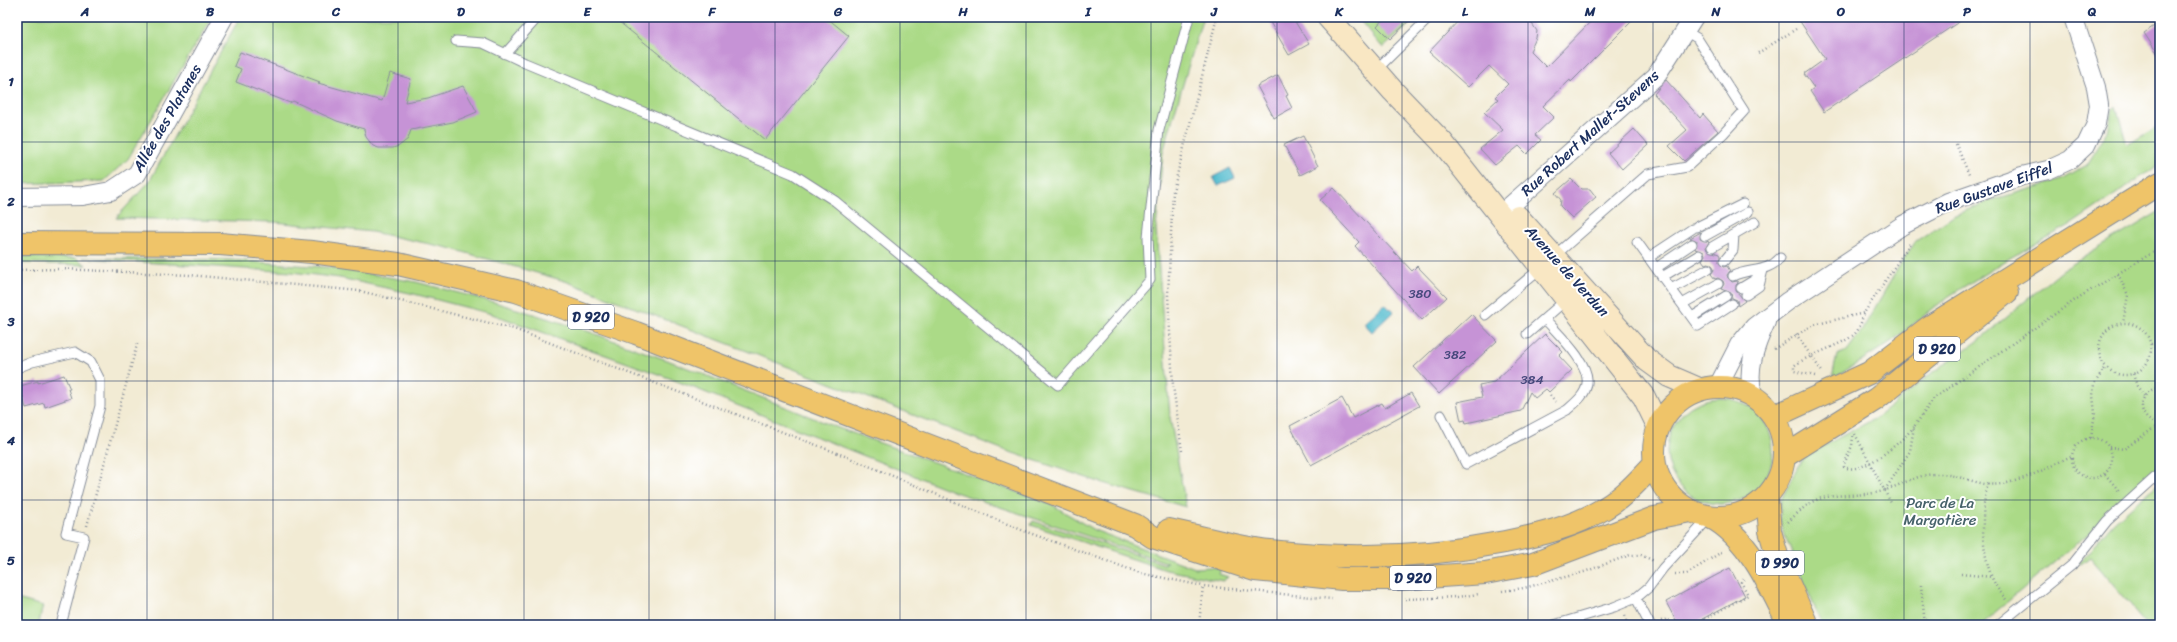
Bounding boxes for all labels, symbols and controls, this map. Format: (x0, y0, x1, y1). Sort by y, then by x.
text: A (80, 0, 89, 23)
text: B (206, 0, 215, 23)
text: C (331, 0, 341, 23)
text: D (457, 0, 465, 23)
text: E (583, 0, 592, 23)
text: F (707, 0, 716, 23)
text: G (833, 0, 843, 23)
text: H (957, 0, 968, 23)
text: I (1084, 0, 1092, 23)
text: J (1210, 0, 1218, 23)
text: K (1334, 0, 1344, 23)
text: L (1462, 0, 1469, 23)
text: M (1584, 0, 1596, 23)
text: N (1710, 0, 1721, 23)
text: O (1836, 0, 1846, 23)
text: P (1963, 0, 1971, 23)
text: Q (2087, 0, 2097, 23)
street label: Allée des Platanes (125, 59, 209, 178)
street label: Rue Robert Mallet-Stevens (1515, 63, 1665, 203)
text: 1 (8, 70, 14, 93)
street label: Rue Gustave Eiffel (1932, 154, 2057, 221)
text: 2 (6, 190, 15, 213)
street label: Avenue de Verdun (1518, 218, 1616, 323)
house number: 380 (1408, 282, 1432, 305)
road number: D 920 (568, 305, 614, 329)
text: 3 (6, 310, 15, 333)
road number: D 920 (1914, 337, 1960, 361)
house number: 382 (1444, 343, 1467, 366)
house number: 384 (1520, 368, 1544, 391)
text: 4 (6, 429, 16, 452)
park label: Parc de La Margotière (1904, 490, 1977, 533)
text: 5 (7, 549, 15, 572)
road number: D 990 (1756, 551, 1804, 575)
road number: D 920 (1390, 566, 1436, 590)

